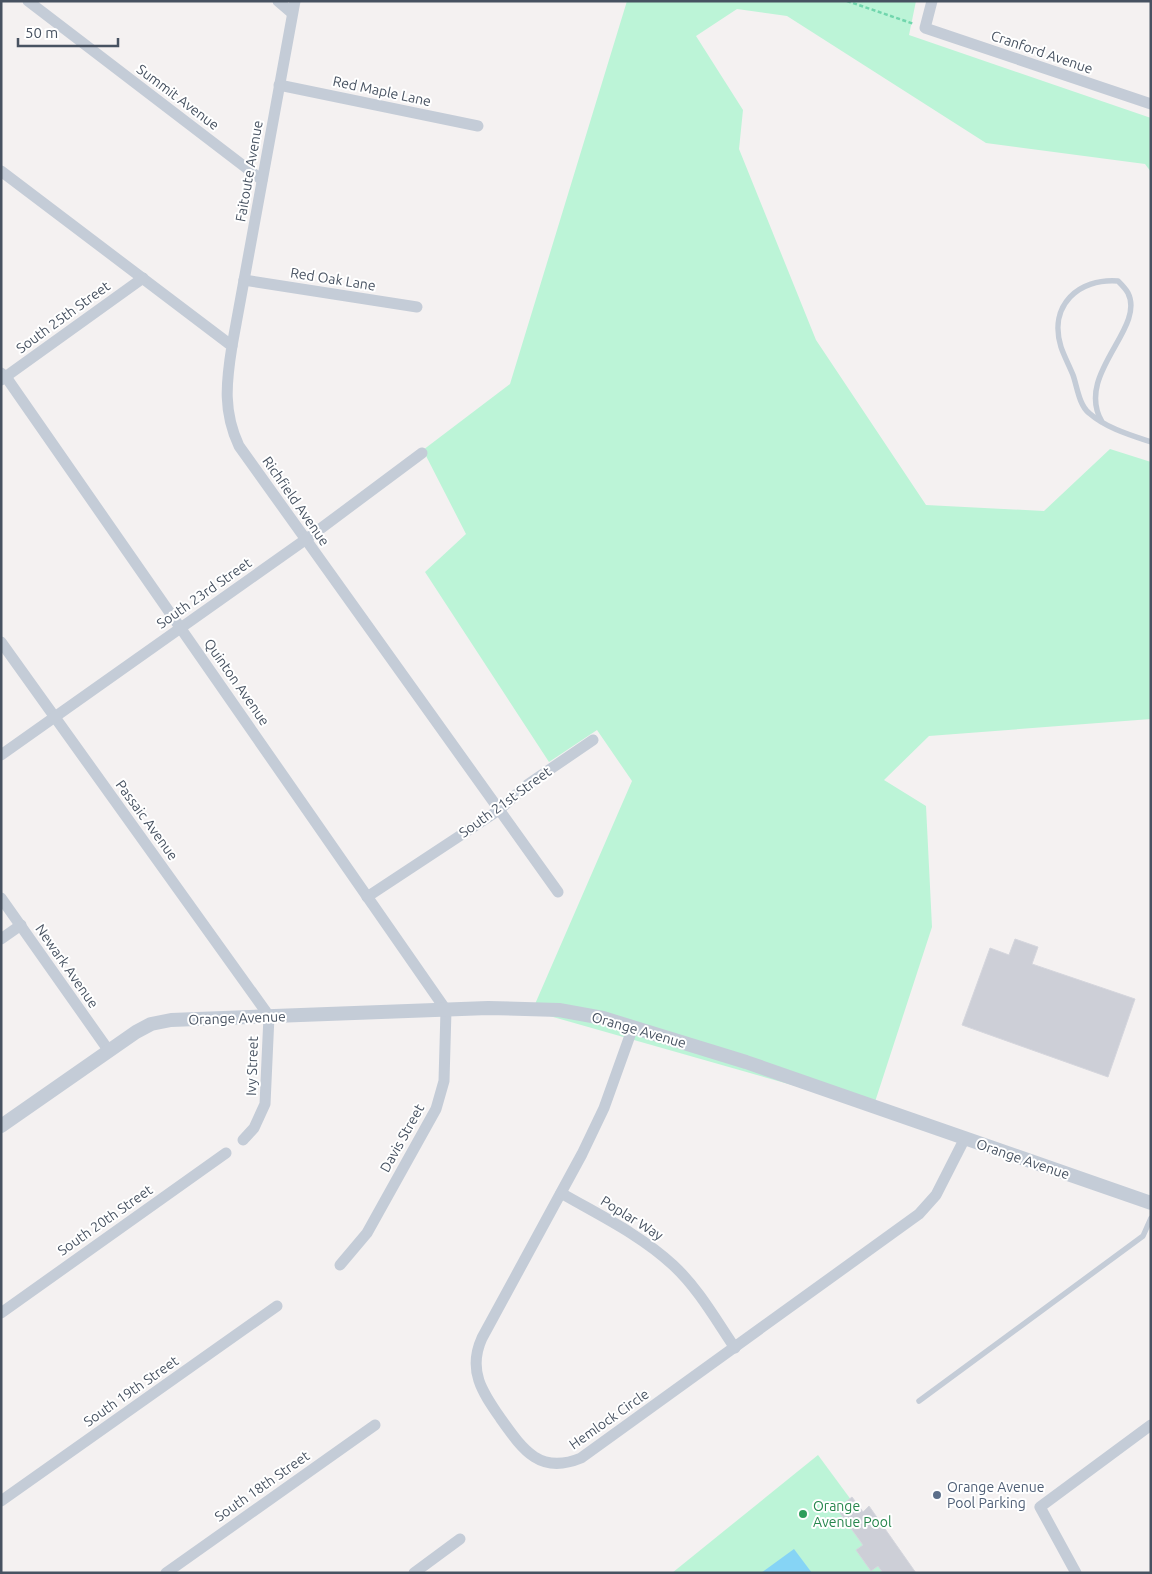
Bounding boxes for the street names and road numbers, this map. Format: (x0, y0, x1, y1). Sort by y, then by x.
street label: Cranford Avenue (989, 27, 1095, 77)
street label: Summit Avenue (134, 61, 222, 133)
street label: Red Maple Lane (331, 73, 433, 109)
street label: Faitoute Avenue (232, 119, 266, 223)
street label: Red Oak Lane (289, 264, 377, 294)
street label: South 25th Street (13, 277, 113, 356)
street label: Richfield Avenue (259, 453, 333, 549)
street label: South 23rd Street (154, 554, 255, 632)
street label: Quinton Avenue (201, 636, 273, 728)
street label: South 21st Street (456, 763, 555, 841)
street label: Passaic Avenue (113, 777, 181, 863)
street label: Newark Avenue (32, 921, 102, 1011)
street label: Orange Avenue (188, 1008, 286, 1028)
street label: Orange Avenue (590, 1009, 688, 1051)
street label: Ivy Street (243, 1035, 261, 1096)
street label: Davis Street (377, 1101, 428, 1175)
street label: Orange Avenue (974, 1136, 1072, 1182)
street label: South 20th Street (55, 1181, 156, 1259)
street label: Poplar Way (598, 1193, 666, 1244)
street label: South 19th Street (81, 1352, 182, 1430)
street label: Hemlock Circle (566, 1386, 652, 1452)
street label: South 18th Street (212, 1447, 313, 1525)

